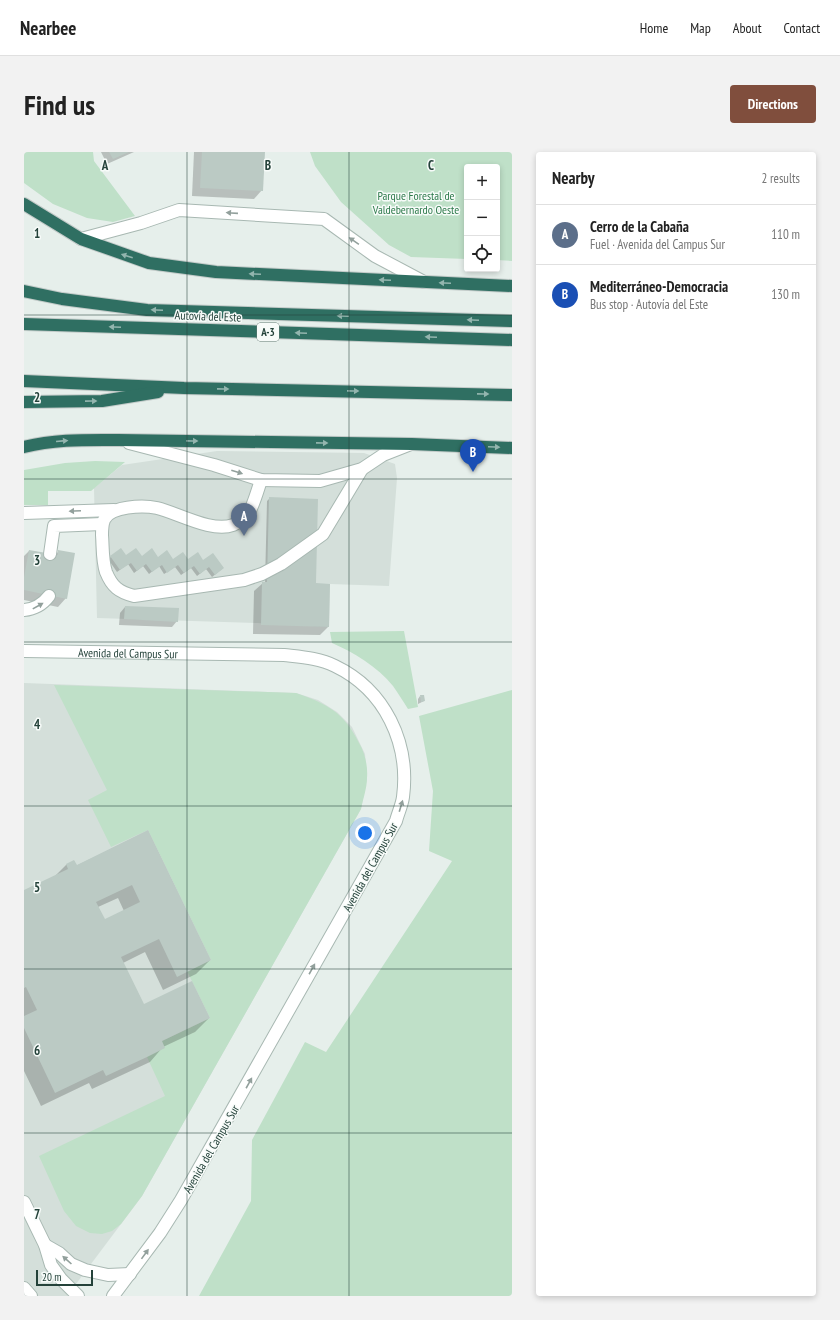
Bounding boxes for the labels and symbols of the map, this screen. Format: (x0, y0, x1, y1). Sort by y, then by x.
text: A (101, 157, 109, 174)
text: B (265, 157, 271, 174)
text: C (428, 157, 434, 174)
park label: Parque Forestal de Valdebernardo Oeste (372, 188, 459, 217)
one-way arrow (226, 210, 238, 217)
text: 1 (34, 225, 40, 242)
one-way arrow (349, 237, 360, 245)
one-way arrow (121, 253, 133, 259)
one-way arrow (249, 270, 261, 277)
one-way arrow (378, 277, 391, 283)
one-way arrow (438, 280, 451, 286)
one-way arrow (150, 307, 163, 313)
street label: Autovía del Este (174, 307, 242, 325)
one-way arrow (336, 313, 349, 319)
one-way arrow (466, 317, 479, 323)
road number: A-3 (257, 323, 279, 341)
one-way arrow (108, 324, 121, 330)
one-way arrow (294, 330, 307, 336)
one-way arrow (424, 334, 437, 340)
one-way arrow (217, 385, 229, 392)
one-way arrow (347, 388, 359, 395)
text: 2 (34, 389, 40, 406)
one-way arrow (477, 391, 490, 397)
one-way arrow (85, 398, 98, 404)
one-way arrow (56, 437, 68, 444)
one-way arrow (186, 438, 199, 444)
pin: B (460, 439, 486, 472)
one-way arrow (316, 440, 329, 446)
one-way arrow (488, 444, 501, 450)
one-way arrow (231, 469, 243, 475)
pin: A (231, 503, 257, 536)
one-way arrow (69, 508, 81, 515)
text: 3 (34, 552, 40, 569)
one-way arrow (32, 602, 44, 609)
street label: Avenida del Campus Sur (78, 644, 179, 661)
text: 4 (34, 716, 41, 733)
one-way arrow (398, 800, 404, 812)
street label: Avenida del Campus Sur (339, 819, 401, 914)
your location (355, 823, 375, 843)
text: 5 (34, 879, 40, 896)
one-way arrow (309, 964, 316, 975)
text: 6 (34, 1042, 40, 1059)
one-way arrow (245, 1077, 252, 1089)
street label: Avenida del Campus Sur (180, 1102, 243, 1196)
text: 7 (34, 1206, 40, 1223)
one-way arrow (141, 1249, 149, 1259)
one-way arrow (62, 1256, 71, 1265)
scale bar (36, 1268, 93, 1287)

